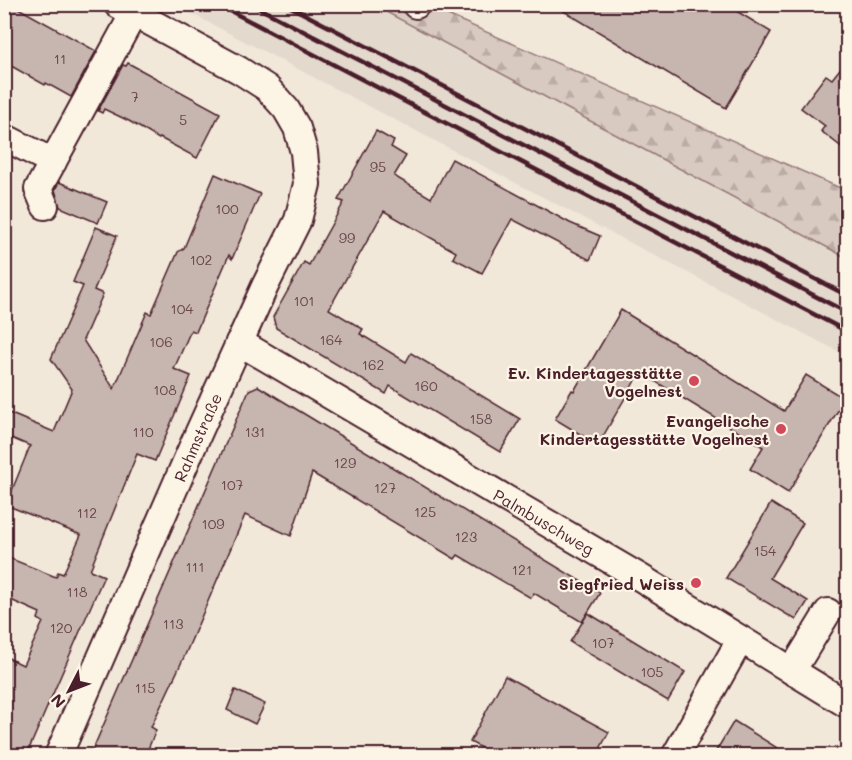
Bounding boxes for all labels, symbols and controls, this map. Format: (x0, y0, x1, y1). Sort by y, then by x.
house number: 11 (54, 49, 66, 68)
house number: 7 (131, 87, 139, 106)
house number: 5 (179, 110, 187, 129)
house number: 95 (370, 157, 386, 176)
house number: 100 (215, 199, 239, 218)
house number: 99 (339, 228, 355, 247)
house number: 102 (190, 250, 212, 269)
house number: 101 (293, 291, 315, 310)
house number: 104 (170, 299, 194, 318)
house number: 164 (320, 330, 343, 349)
house number: 106 (149, 332, 173, 351)
house number: 162 (362, 355, 384, 374)
place label: Ev. Kindertagesstätte Vogelnest (507, 362, 682, 401)
marker: Ev. Kindertagesstätte Vogelnest (687, 374, 701, 388)
house number: 160 (414, 376, 438, 395)
house number: 108 (153, 380, 177, 399)
street label: Rahmstraße (168, 389, 226, 485)
house number: 158 (470, 409, 492, 428)
place label: Evangelische Kindertagesstätte Vogelnest (540, 410, 769, 449)
house number: 110 (132, 422, 154, 441)
house number: 131 (245, 422, 265, 441)
marker: Evangelische Kindertagesstätte Vogelnest (774, 422, 788, 436)
house number: 129 (334, 453, 356, 472)
house number: 107 (221, 475, 244, 494)
house number: 127 (374, 478, 396, 497)
street label: Palmbuschweg (490, 483, 598, 559)
house number: 125 (414, 502, 436, 521)
house number: 112 (77, 503, 97, 522)
house number: 109 (201, 514, 225, 533)
house number: 123 (455, 527, 477, 546)
house number: 154 (754, 541, 777, 560)
house number: 111 (186, 557, 204, 576)
house number: 121 (512, 560, 532, 579)
place label: Siegfried Weiss (559, 573, 684, 594)
marker: Siegfried Weiss (689, 576, 703, 590)
house number: 118 (67, 582, 88, 601)
house number: 113 (163, 614, 183, 633)
house number: 120 (50, 618, 73, 637)
house number: 107 (592, 633, 615, 652)
north arrow (39, 661, 99, 721)
house number: 105 (640, 662, 664, 681)
house number: 115 (135, 678, 155, 697)
text: N (46, 690, 69, 713)

